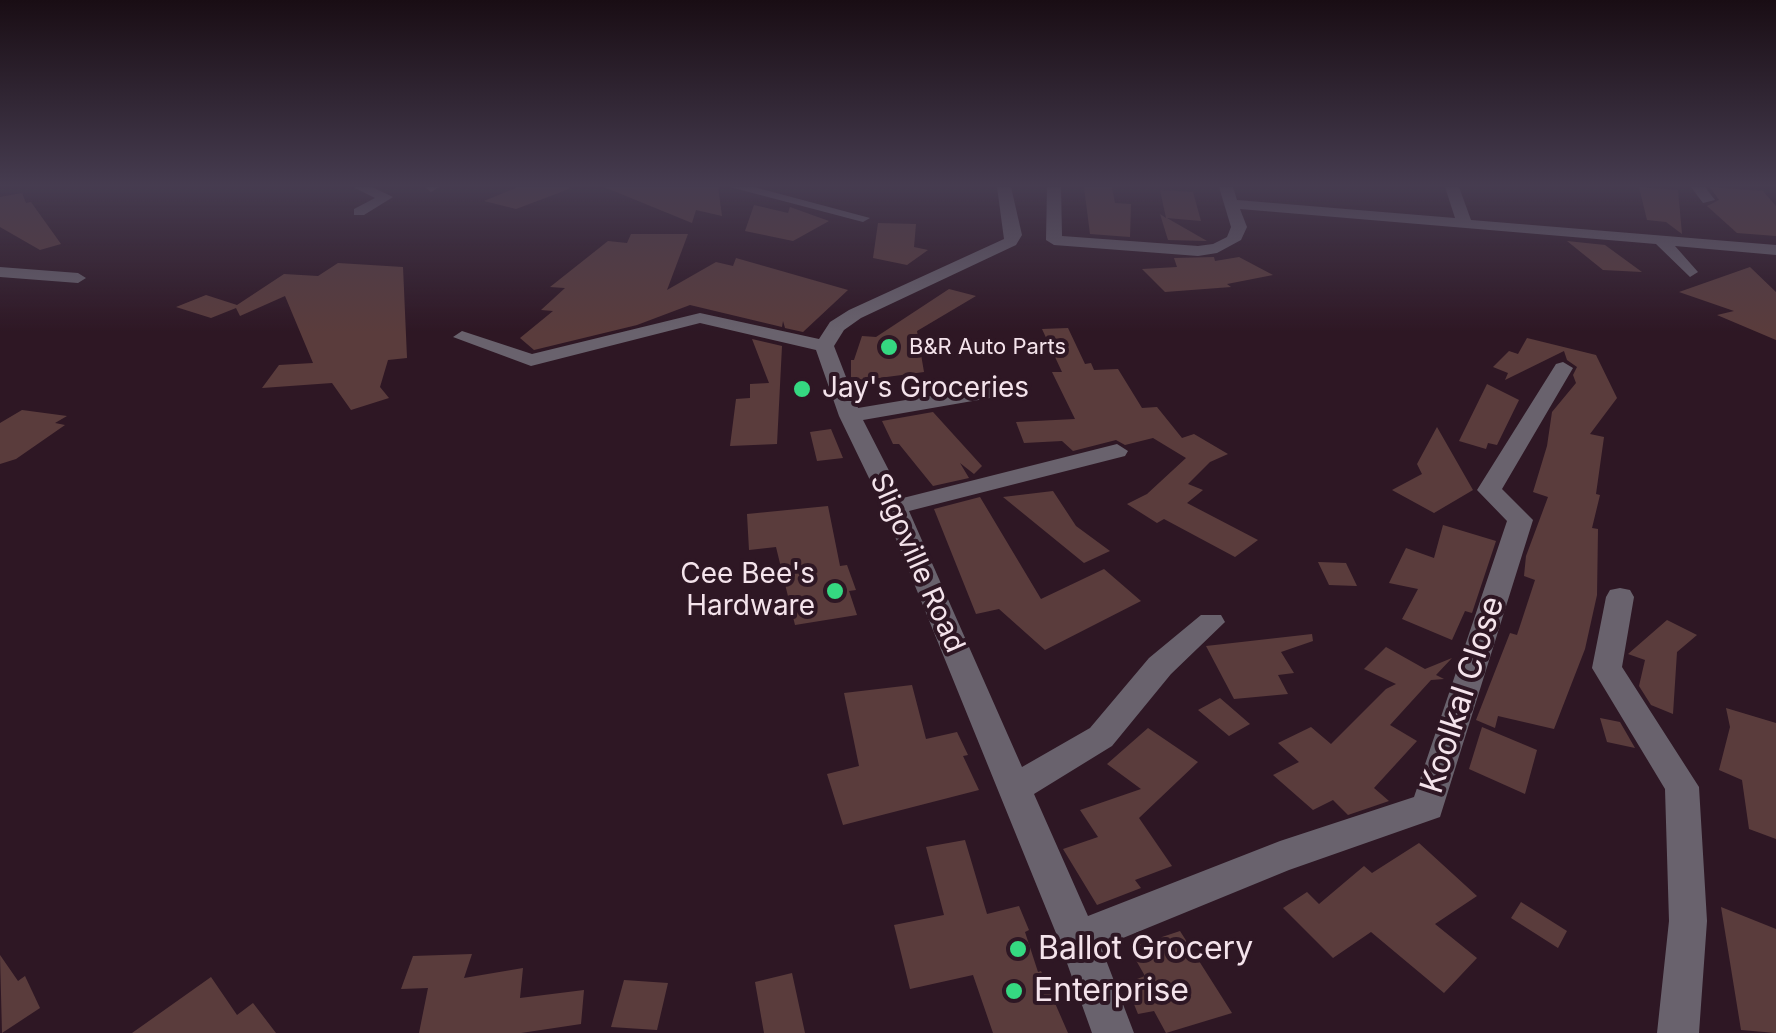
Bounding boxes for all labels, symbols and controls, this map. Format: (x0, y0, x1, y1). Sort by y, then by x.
place label: B&R Auto Parts (909, 334, 1066, 360)
marker: B&R Auto Parts (878, 336, 900, 358)
place label: Jay's Groceries (822, 372, 1029, 406)
marker: Jay's Groceries (791, 378, 813, 400)
street label: Sligoville Road (862, 468, 972, 658)
place label: Cee Bee's Hardware (680, 558, 815, 624)
marker: Cee Bee's Hardware (824, 580, 846, 602)
street label: Koolkal Close (1413, 592, 1513, 798)
place label: Ballot Grocery (1038, 930, 1253, 968)
marker: Ballot Grocery (1007, 938, 1029, 960)
place label: Enterprise (1034, 972, 1189, 1010)
marker: Enterprise (1003, 980, 1025, 1002)

